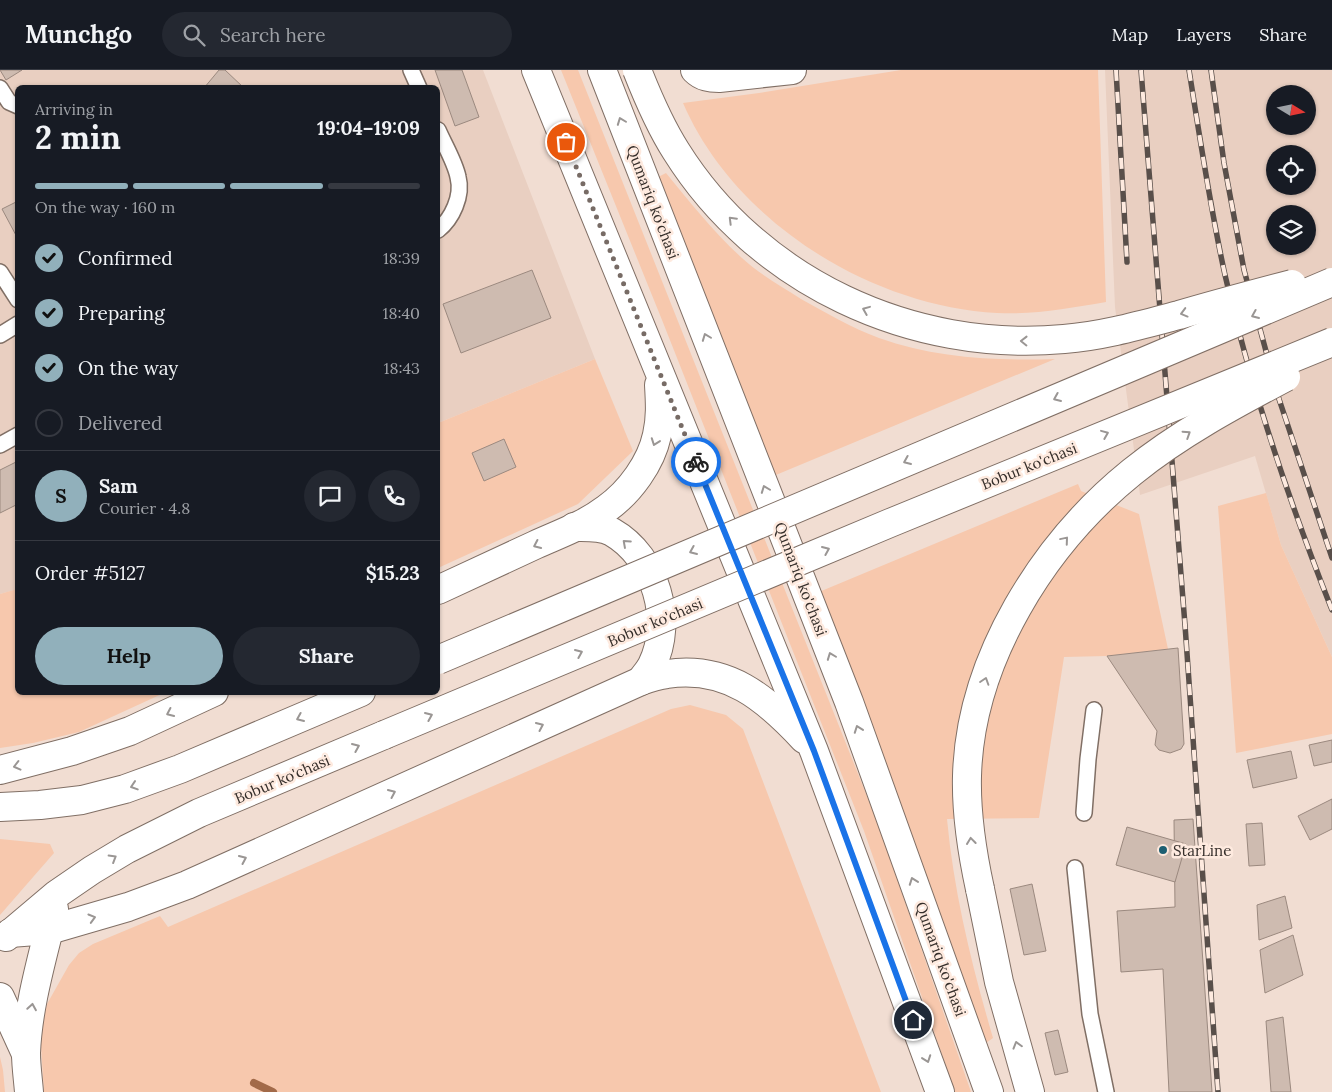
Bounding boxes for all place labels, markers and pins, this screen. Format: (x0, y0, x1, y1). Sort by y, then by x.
pin (545, 121, 587, 163)
place label: StarLine (1173, 841, 1231, 860)
marker: StarLine (1157, 844, 1169, 856)
pin (892, 999, 934, 1041)

